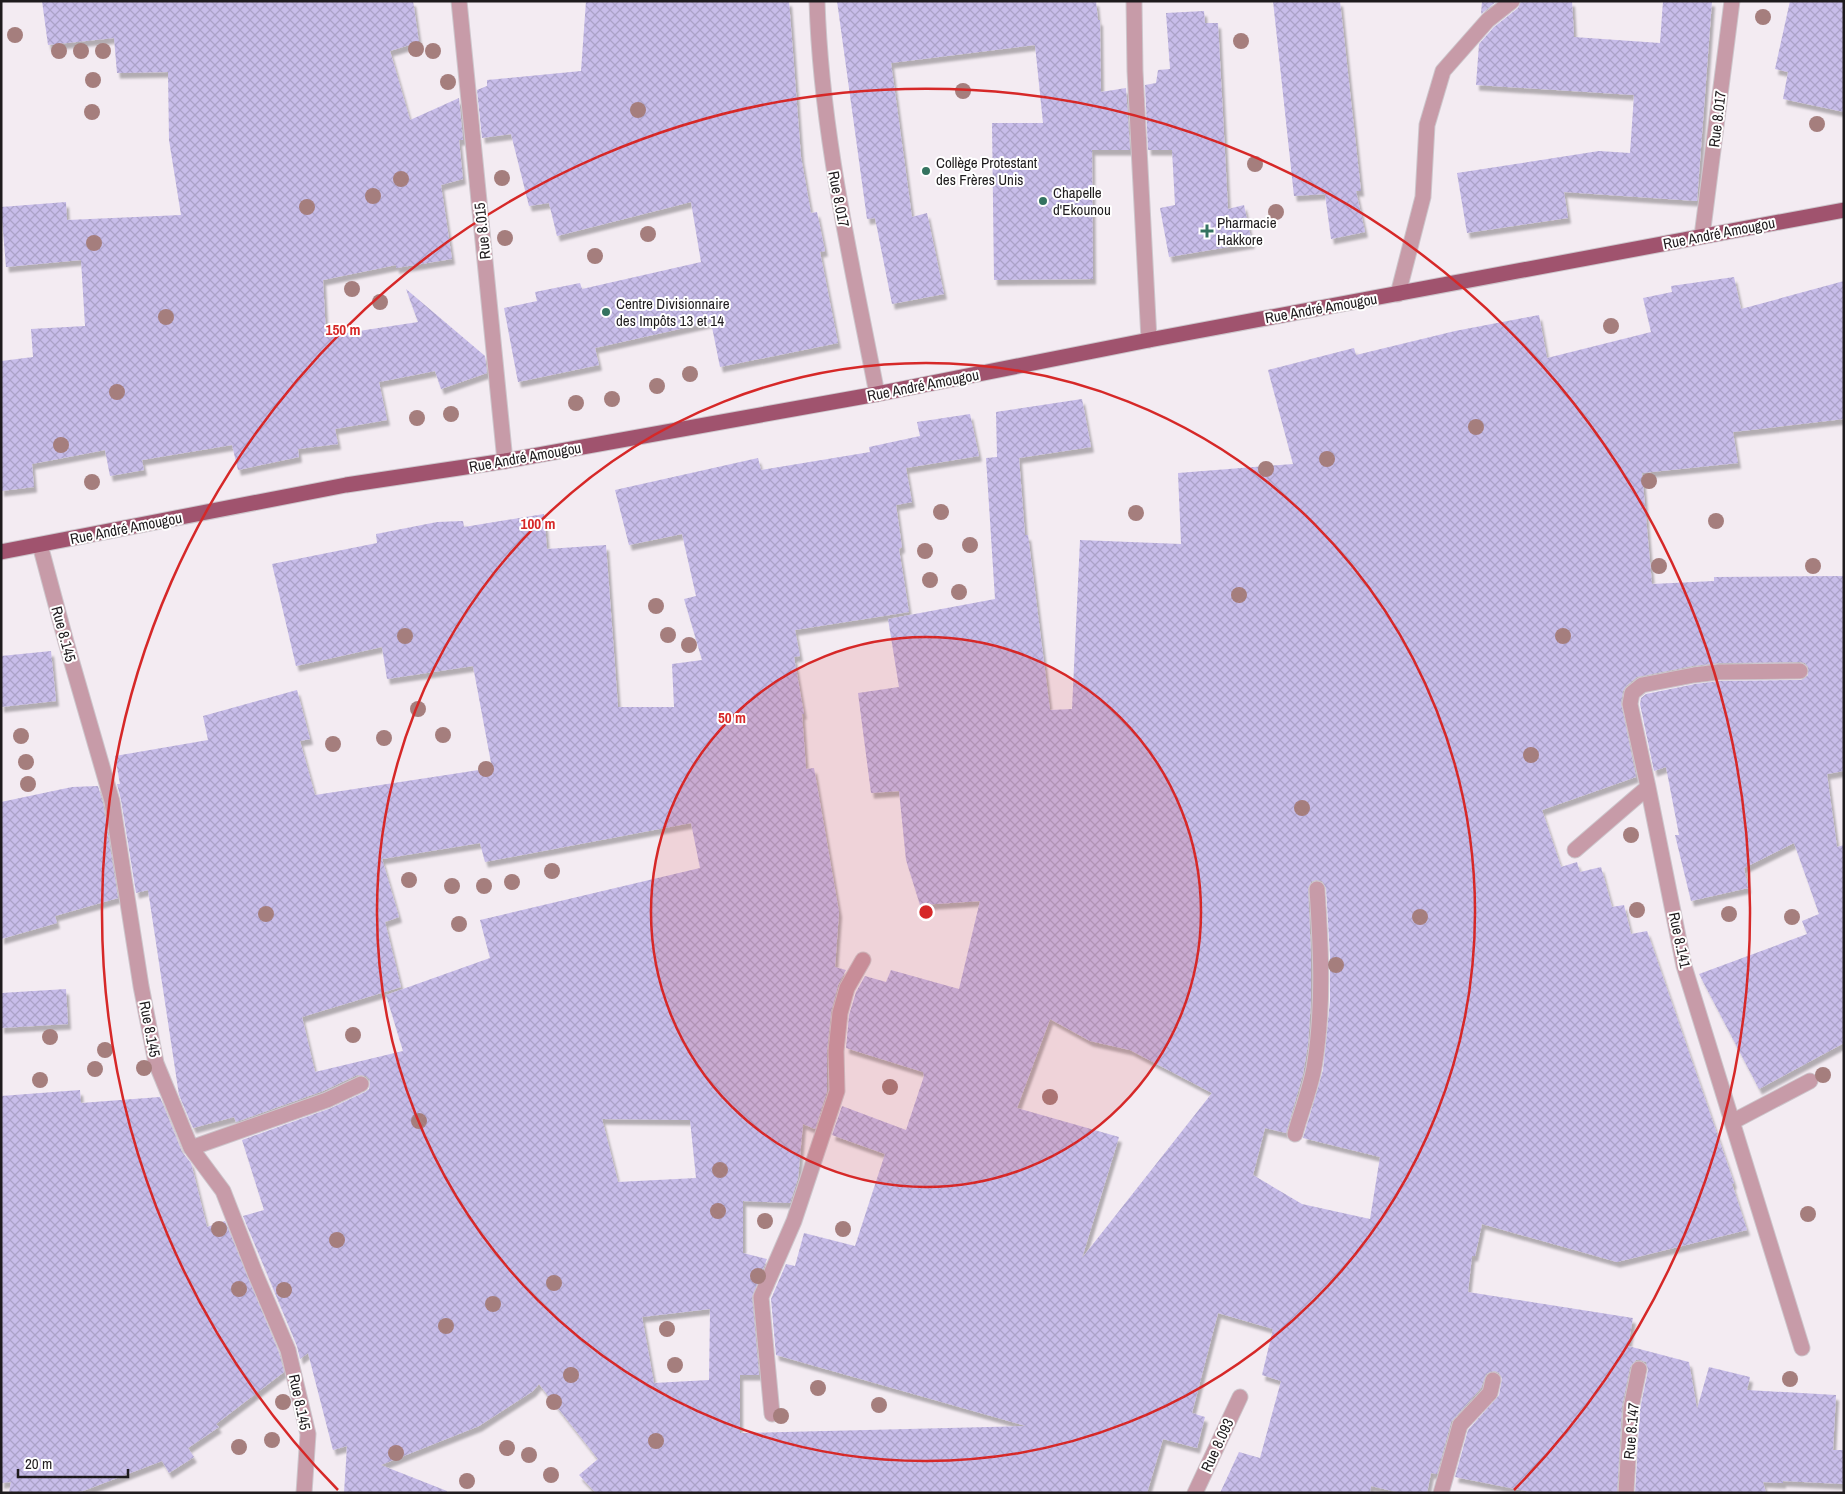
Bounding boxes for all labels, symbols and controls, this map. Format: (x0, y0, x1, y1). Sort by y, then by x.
street label: Rue 8.017 (1703, 89, 1731, 148)
place label: Collège Protestant des Frères Unis (936, 152, 1038, 190)
marker: Collège Protestant des Frères Unis (920, 165, 932, 177)
street label: Rue 8.017 (823, 169, 855, 229)
place label: Chapelle d'Ekounou (1053, 182, 1111, 220)
marker: Chapelle d'Ekounou (1037, 195, 1049, 207)
street label: Rue 8.015 (469, 202, 495, 260)
place label: Pharmacie Hakkore (1217, 212, 1277, 250)
street label: Rue André Amougou (1661, 212, 1777, 254)
marker: Pharmacie Hakkore (1201, 225, 1213, 237)
street label: Rue André Amougou (1263, 288, 1379, 328)
place label: Centre Divisionnaire des Impôts 13 et 14 (616, 293, 730, 331)
marker: Centre Divisionnaire des Impôts 13 et 14 (600, 306, 612, 318)
text: 150 m (326, 319, 360, 340)
street label: Rue André Amougou (865, 364, 981, 406)
street label: Rue André Amougou (467, 437, 583, 477)
street label: Rue André Amougou (68, 507, 184, 549)
text: 100 m (521, 513, 555, 534)
street label: Rue 8.145 (47, 604, 82, 664)
text: 50 m (718, 707, 746, 728)
centre of rings (917, 903, 935, 921)
street label: Rue 8.141 (1664, 910, 1696, 970)
street label: Rue 8.145 (134, 999, 166, 1059)
street label: Rue 8.145 (284, 1372, 316, 1432)
street label: Rue 8.147 (1618, 1402, 1644, 1460)
street label: Rue 8.093 (1195, 1415, 1239, 1475)
scale bar (18, 1446, 128, 1478)
text: 20 m (25, 1453, 52, 1474)

